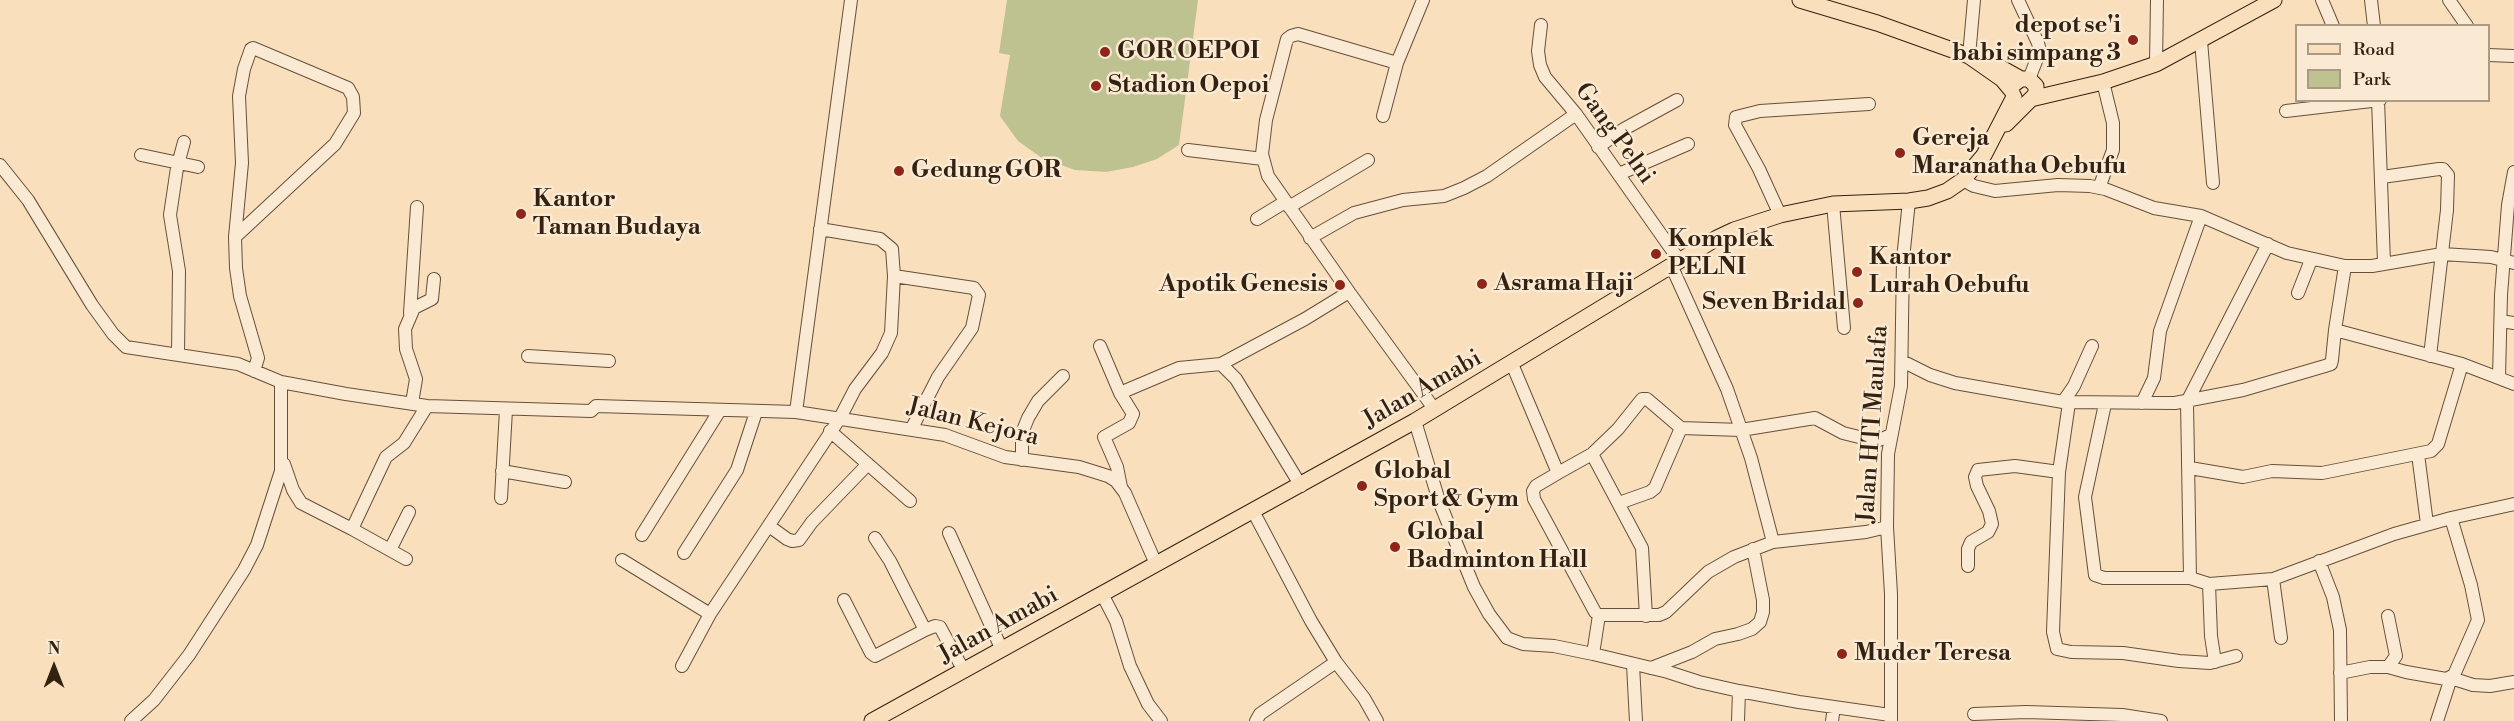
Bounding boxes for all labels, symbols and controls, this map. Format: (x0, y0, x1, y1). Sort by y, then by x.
place label: depot se'i babi simpang 3 (1952, 12, 2121, 68)
legend (2295, 24, 2490, 102)
marker: depot se'i babi simpang 3 (2126, 33, 2140, 47)
place label: GOR OEPOI (1117, 38, 1260, 66)
text: Road (2353, 38, 2395, 61)
marker: GOR OEPOI (1098, 45, 1112, 59)
text: Park (2353, 68, 2390, 91)
place label: Stadion Oepoi (1108, 72, 1269, 100)
street label: Gang Pelni (1568, 78, 1660, 190)
marker: Stadion Oepoi (1089, 79, 1103, 93)
place label: Gereja Maranatha Oebufu (1912, 125, 2126, 181)
marker: Gereja Maranatha Oebufu (1893, 146, 1907, 160)
place label: Gedung GOR (911, 157, 1061, 185)
marker: Gedung GOR (892, 164, 906, 178)
place label: Kantor Taman Budaya (533, 186, 701, 242)
marker: Kantor Taman Budaya (514, 207, 528, 221)
place label: Komplek PELNI (1668, 226, 1774, 282)
place label: Kantor Lurah Oebufu (1869, 244, 2029, 300)
marker: Komplek PELNI (1649, 247, 1663, 261)
marker: Kantor Lurah Oebufu (1850, 265, 1864, 279)
place label: Asrama Haji (1494, 270, 1633, 298)
place label: Apotik Genesis (1159, 271, 1328, 299)
marker: Asrama Haji (1475, 277, 1489, 291)
marker: Apotik Genesis (1333, 278, 1347, 292)
place label: Seven Bridal (1702, 289, 1846, 317)
marker: Seven Bridal (1851, 296, 1865, 310)
street label: Jalan HTI Maulafa (1853, 324, 1895, 524)
street label: Jalan Amabi (1359, 345, 1487, 435)
street label: Jalan Kejora (904, 393, 1042, 453)
place label: Global Sport & Gym (1374, 458, 1519, 514)
marker: Global Sport & Gym (1355, 479, 1369, 493)
place label: Global Badminton Hall (1407, 519, 1587, 575)
marker: Global Badminton Hall (1388, 540, 1402, 554)
street label: Jalan Amabi (934, 581, 1064, 671)
north arrow (24, 637, 84, 697)
text: N (48, 639, 60, 659)
place label: Muder Teresa (1854, 640, 2011, 668)
marker: Muder Teresa (1835, 647, 1849, 661)

